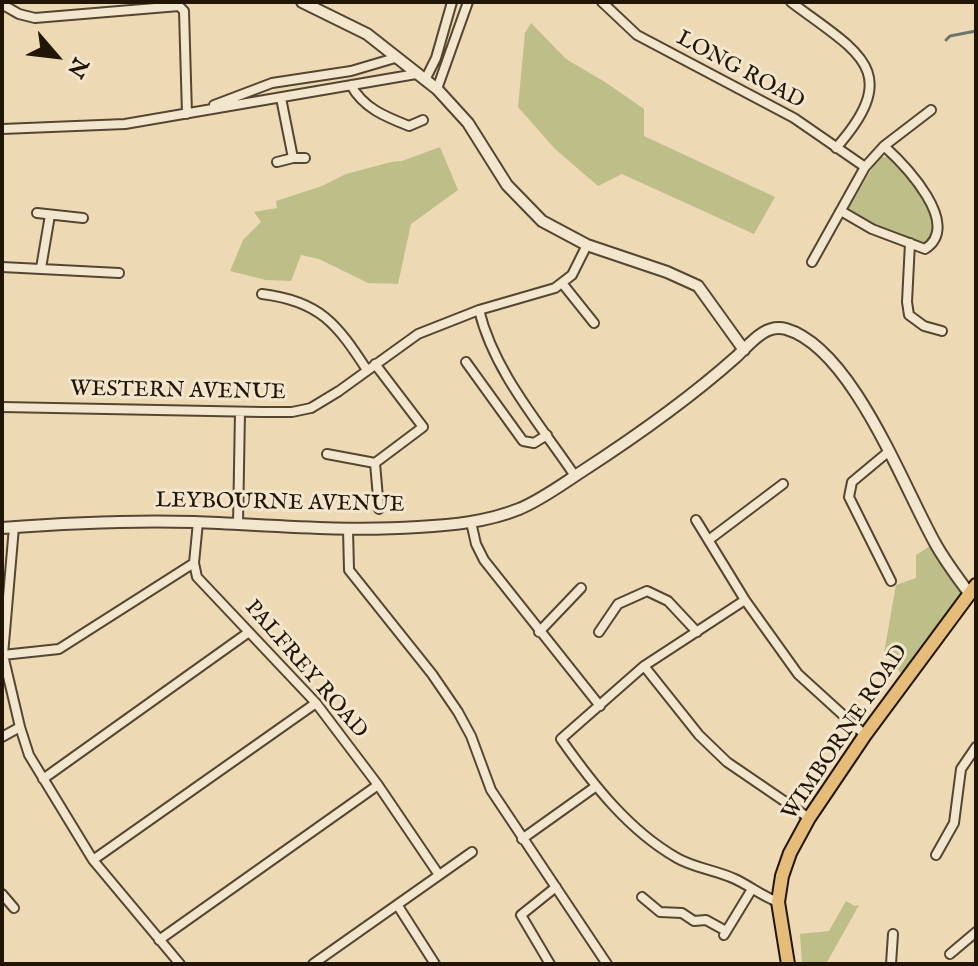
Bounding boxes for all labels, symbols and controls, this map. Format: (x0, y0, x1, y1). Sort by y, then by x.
north arrow (16, 16, 96, 96)
street label: LONG ROAD (671, 26, 809, 116)
text: N (60, 52, 94, 82)
street label: WESTERN AVENUE (70, 377, 286, 407)
street label: LEYBOURNE AVENUE (155, 489, 405, 519)
street label: PALFREY ROAD (238, 596, 372, 744)
street label: WIMBORNE ROAD (777, 640, 915, 826)

